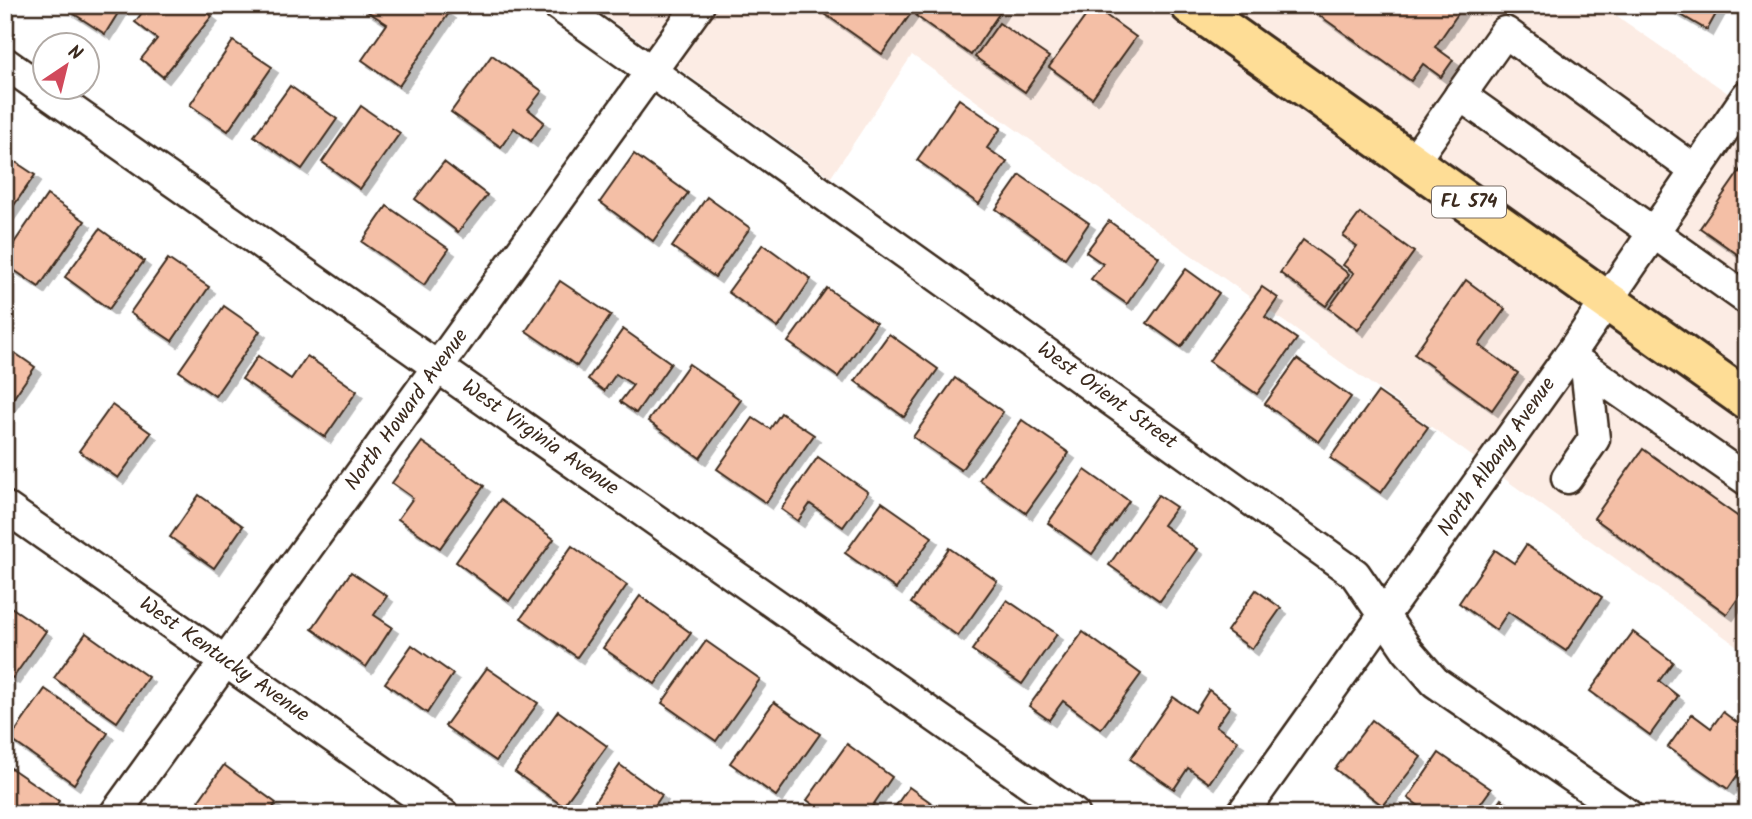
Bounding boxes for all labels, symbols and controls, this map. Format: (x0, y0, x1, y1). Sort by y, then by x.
north arrow (32, 32, 102, 102)
text: N (61, 38, 88, 69)
road number: FL 574 (1432, 186, 1506, 218)
street label: North Howard Avenue (337, 321, 478, 498)
street label: West Orient Street (1030, 334, 1185, 459)
street label: North Albany Avenue (1429, 370, 1565, 544)
street label: West Virginia Avenue (454, 371, 626, 505)
street label: West Kentucky Avenue (132, 589, 317, 732)

